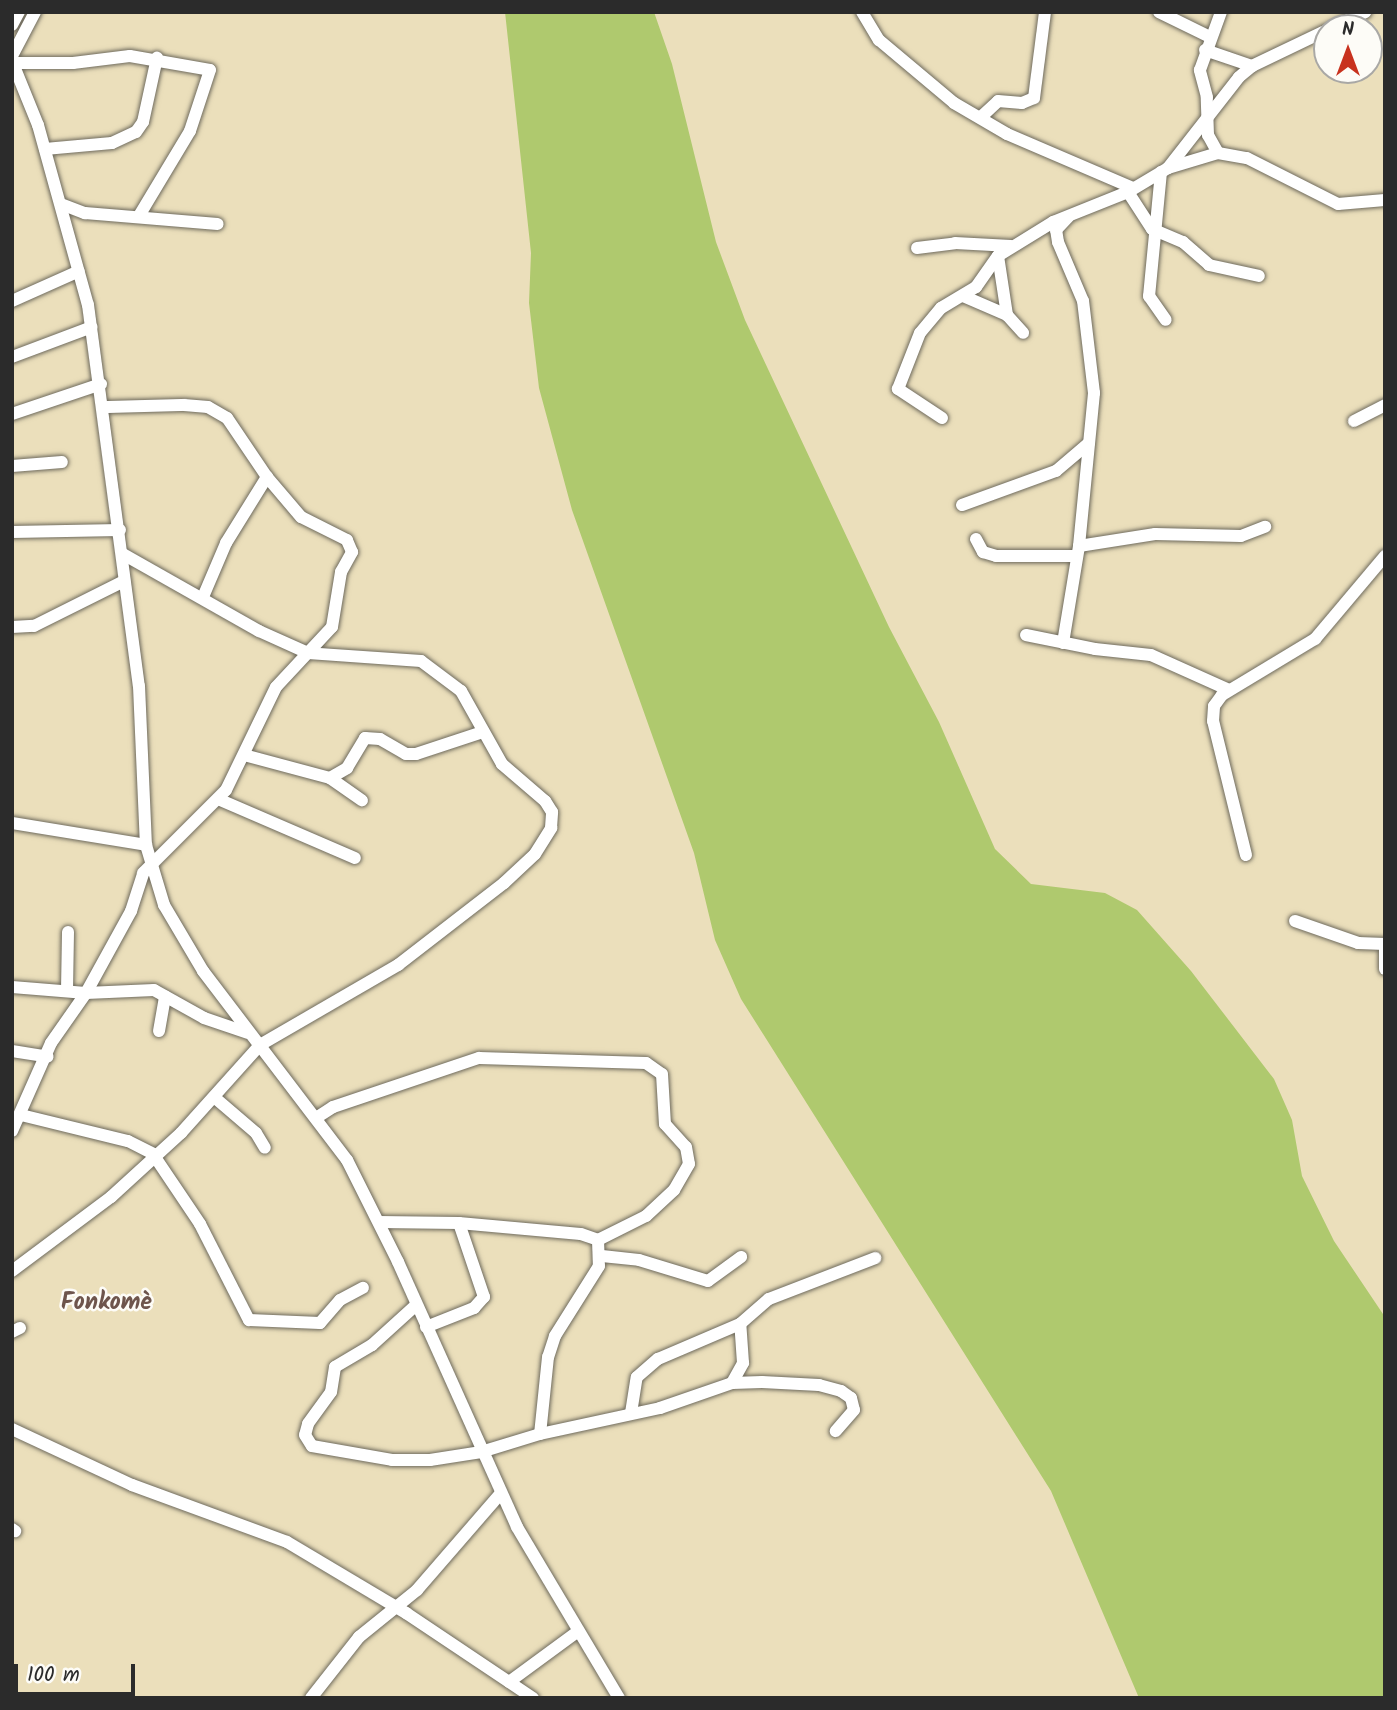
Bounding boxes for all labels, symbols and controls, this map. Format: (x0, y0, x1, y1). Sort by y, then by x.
north arrow (1313, 14, 1383, 84)
text: N (1342, 15, 1354, 45)
district label: Fonkomè (61, 1289, 151, 1317)
scale bar (18, 1650, 138, 1694)
text: 100 m (27, 1659, 80, 1692)

